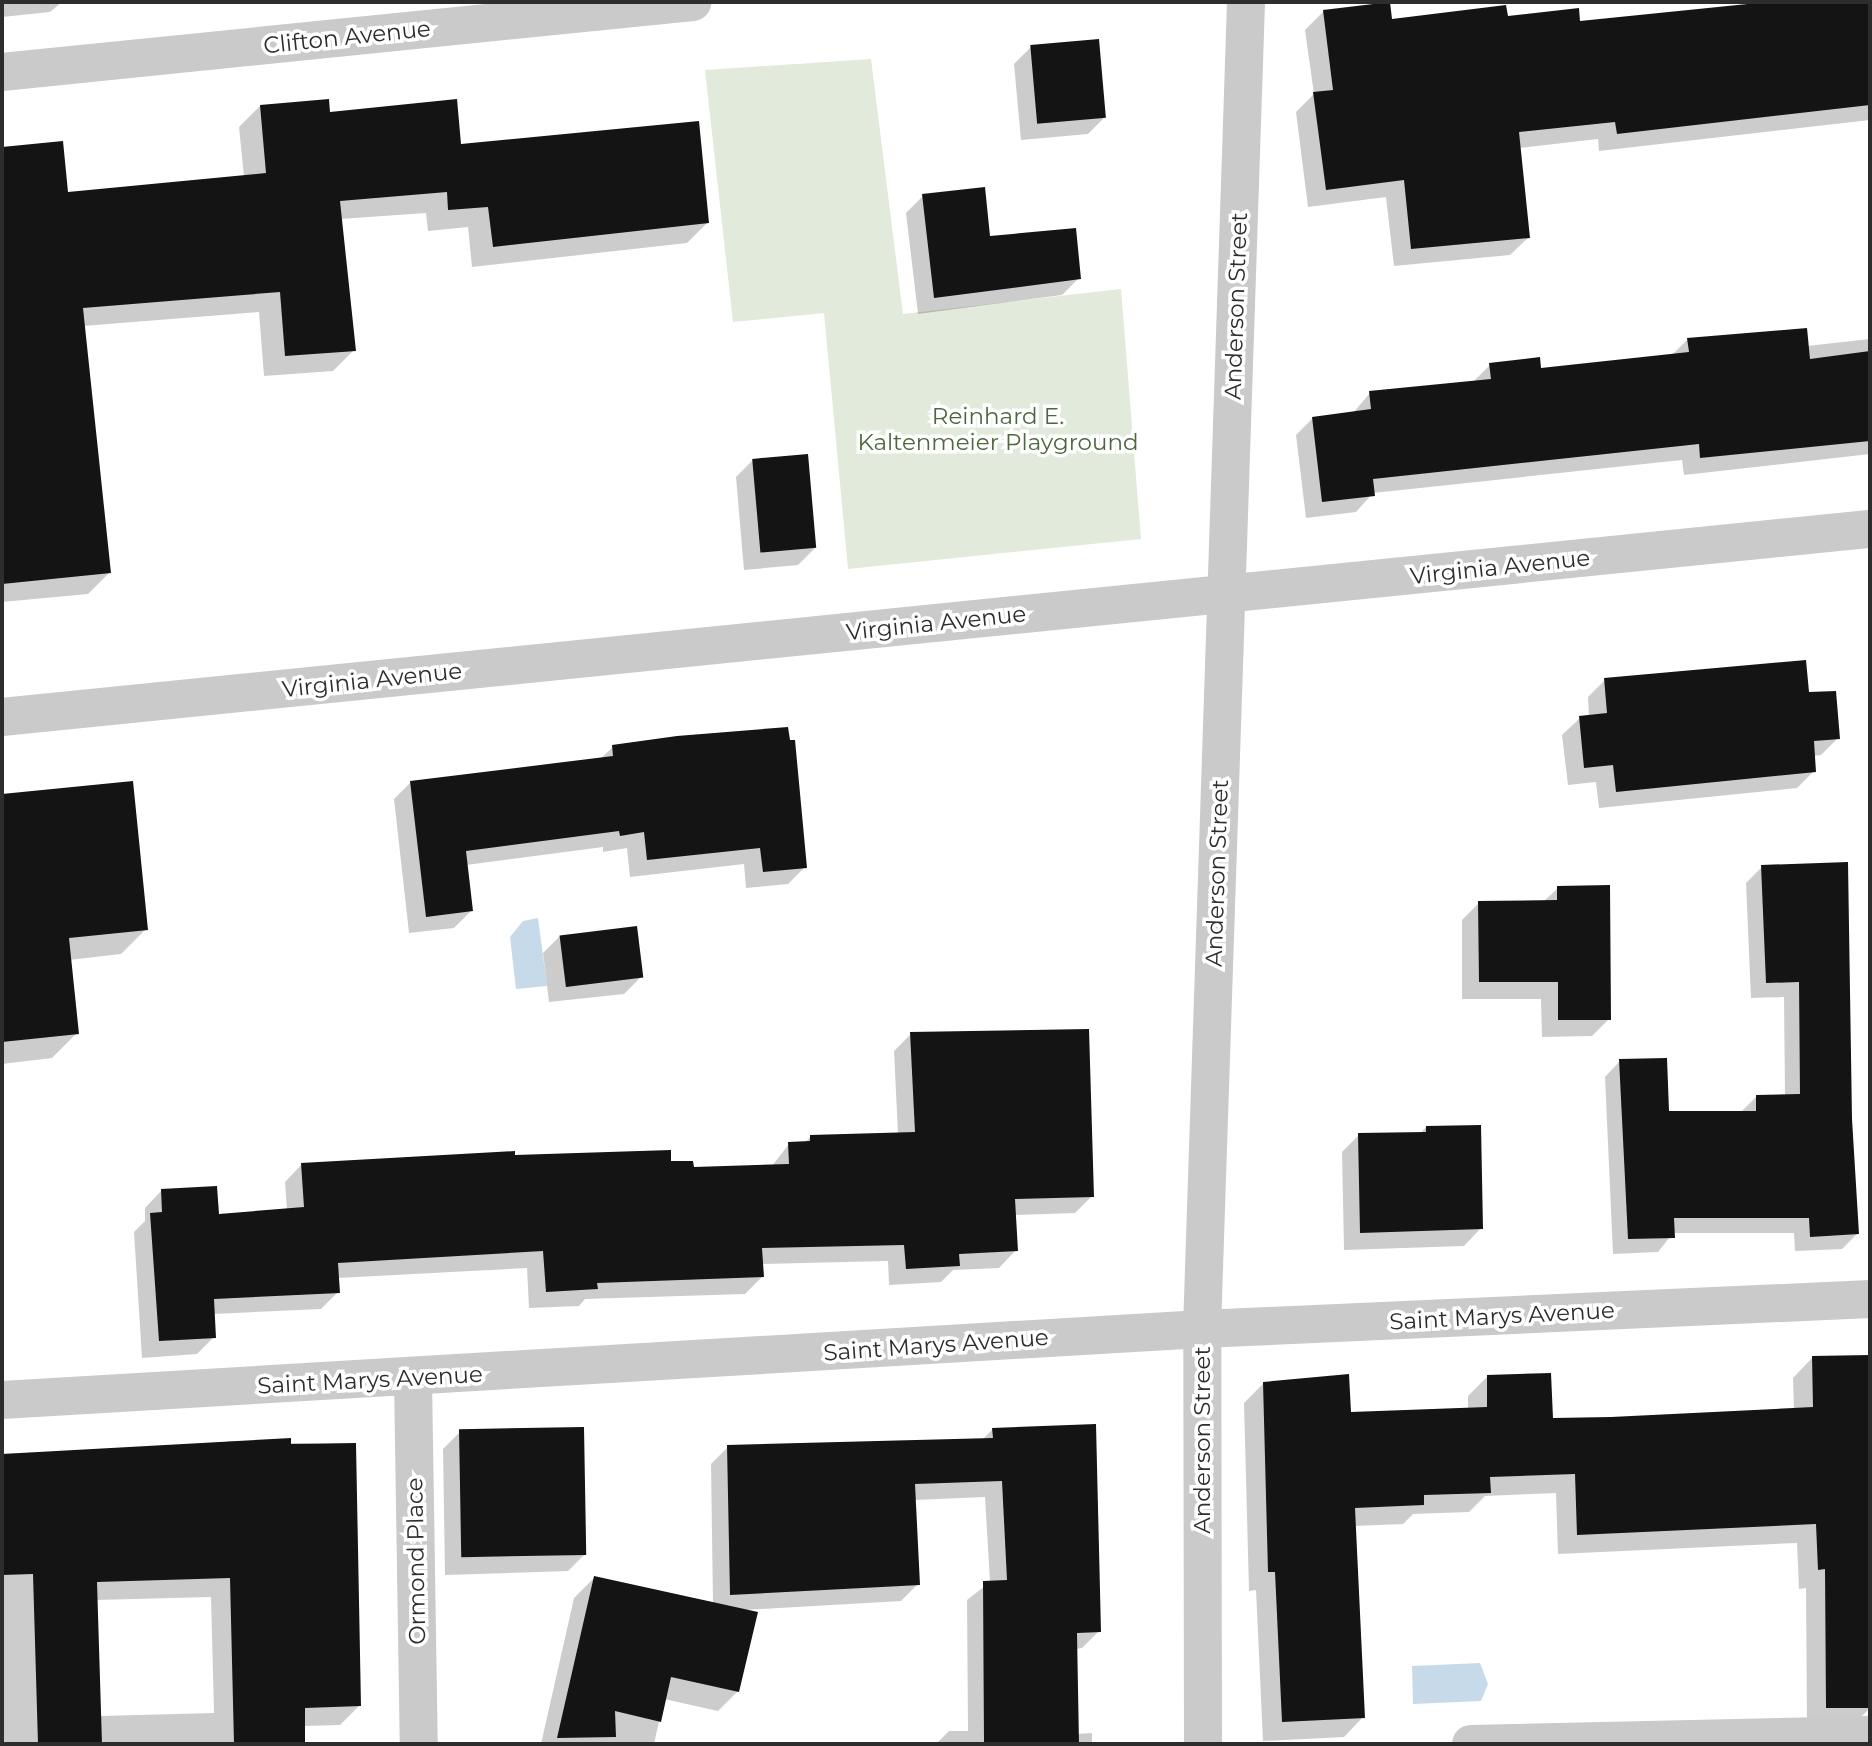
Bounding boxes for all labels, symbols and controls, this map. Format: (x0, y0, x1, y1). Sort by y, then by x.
street label: Clifton Avenue (262, 14, 432, 60)
street label: Anderson Street (1219, 212, 1253, 400)
park label: Reinhard E. Kaltenmeier Playground (857, 402, 1139, 456)
street label: Virginia Avenue (1409, 544, 1591, 590)
street label: Virginia Avenue (845, 600, 1027, 646)
street label: Virginia Avenue (281, 657, 463, 703)
street label: Anderson Street (1200, 779, 1234, 967)
street label: Saint Marys Avenue (1389, 1296, 1615, 1336)
street label: Saint Marys Avenue (822, 1323, 1050, 1367)
street label: Anderson Street (1188, 1346, 1216, 1534)
street label: Saint Marys Avenue (257, 1360, 483, 1400)
street label: Ormond Place (401, 1477, 431, 1645)

